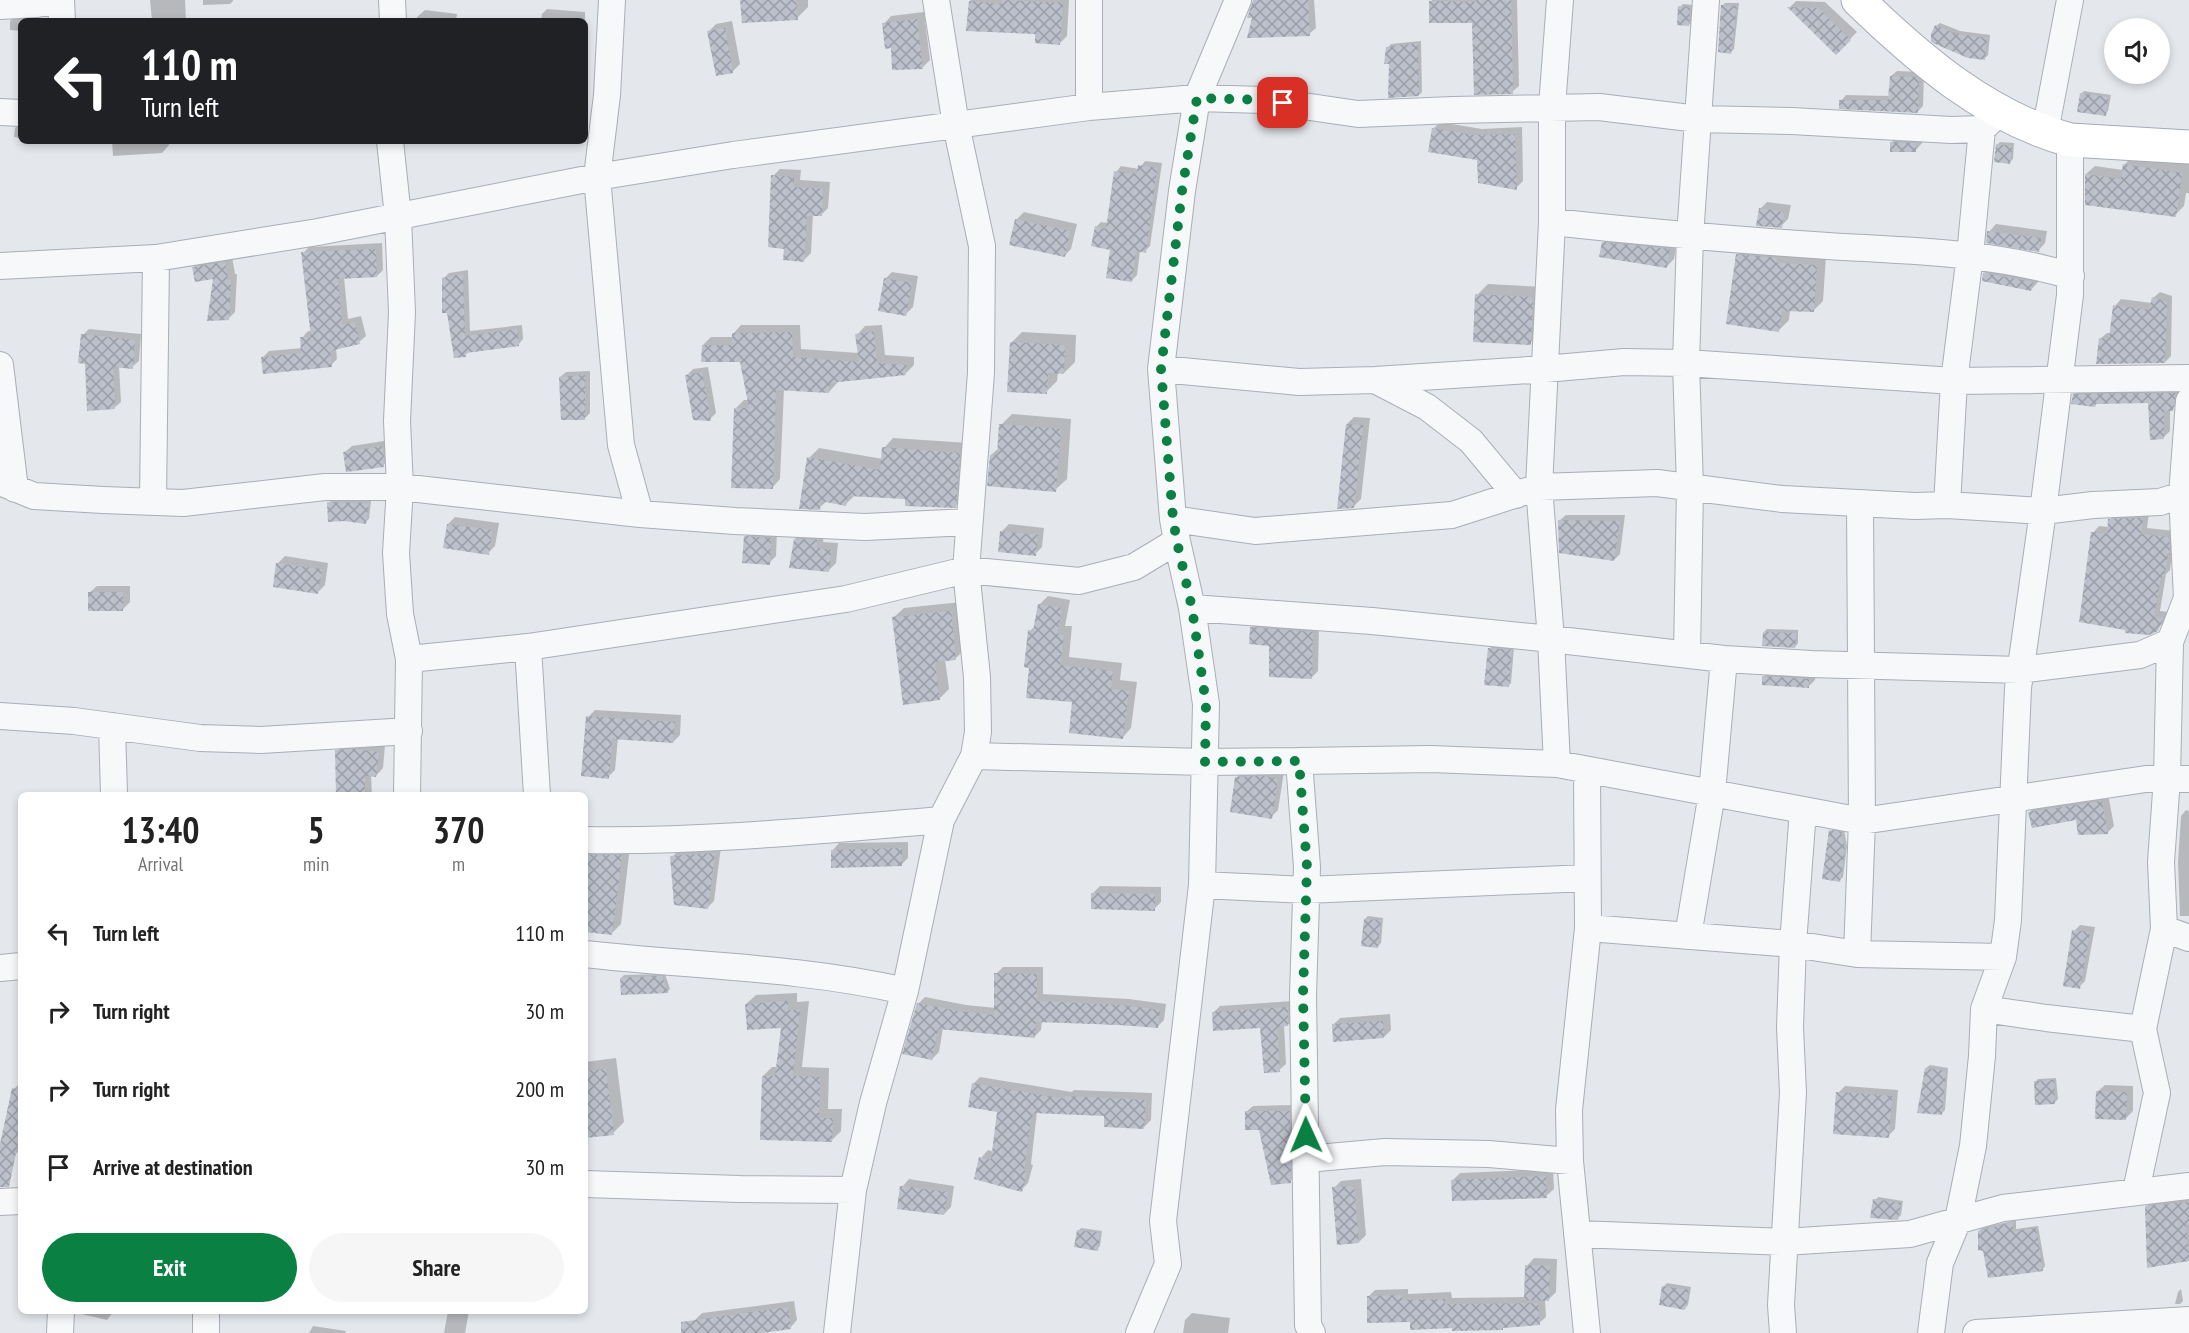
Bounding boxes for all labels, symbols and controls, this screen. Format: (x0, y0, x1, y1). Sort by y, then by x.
map controls (2104, 18, 2170, 84)
button: sound (2104, 18, 2170, 84)
text: 110 m (141, 37, 238, 92)
icon: left (42, 42, 120, 120)
pin (1257, 77, 1308, 128)
icon: arrive (1266, 86, 1299, 119)
text: Turn left (141, 90, 219, 124)
text: 13:40 (122, 806, 199, 853)
text: 5 (307, 806, 325, 853)
text: 370 (433, 806, 484, 853)
text: Arrival (138, 851, 183, 877)
text: min (303, 851, 329, 877)
text: m (452, 851, 465, 877)
icon: left (42, 917, 75, 950)
text: Turn left (93, 919, 159, 947)
text: 110 m (515, 919, 564, 947)
icon: right (42, 995, 75, 1028)
text: Turn right (93, 997, 170, 1025)
text: 30 m (525, 997, 564, 1025)
icon: right (42, 1073, 75, 1106)
text: Turn right (93, 1075, 170, 1103)
text: 200 m (515, 1075, 564, 1103)
position arrow (1274, 1103, 1338, 1167)
icon: arrive (42, 1151, 75, 1184)
text: Arrive at destination (93, 1153, 253, 1181)
text: 30 m (525, 1153, 564, 1181)
button: Exit (42, 1233, 297, 1302)
button: Share (309, 1233, 564, 1302)

